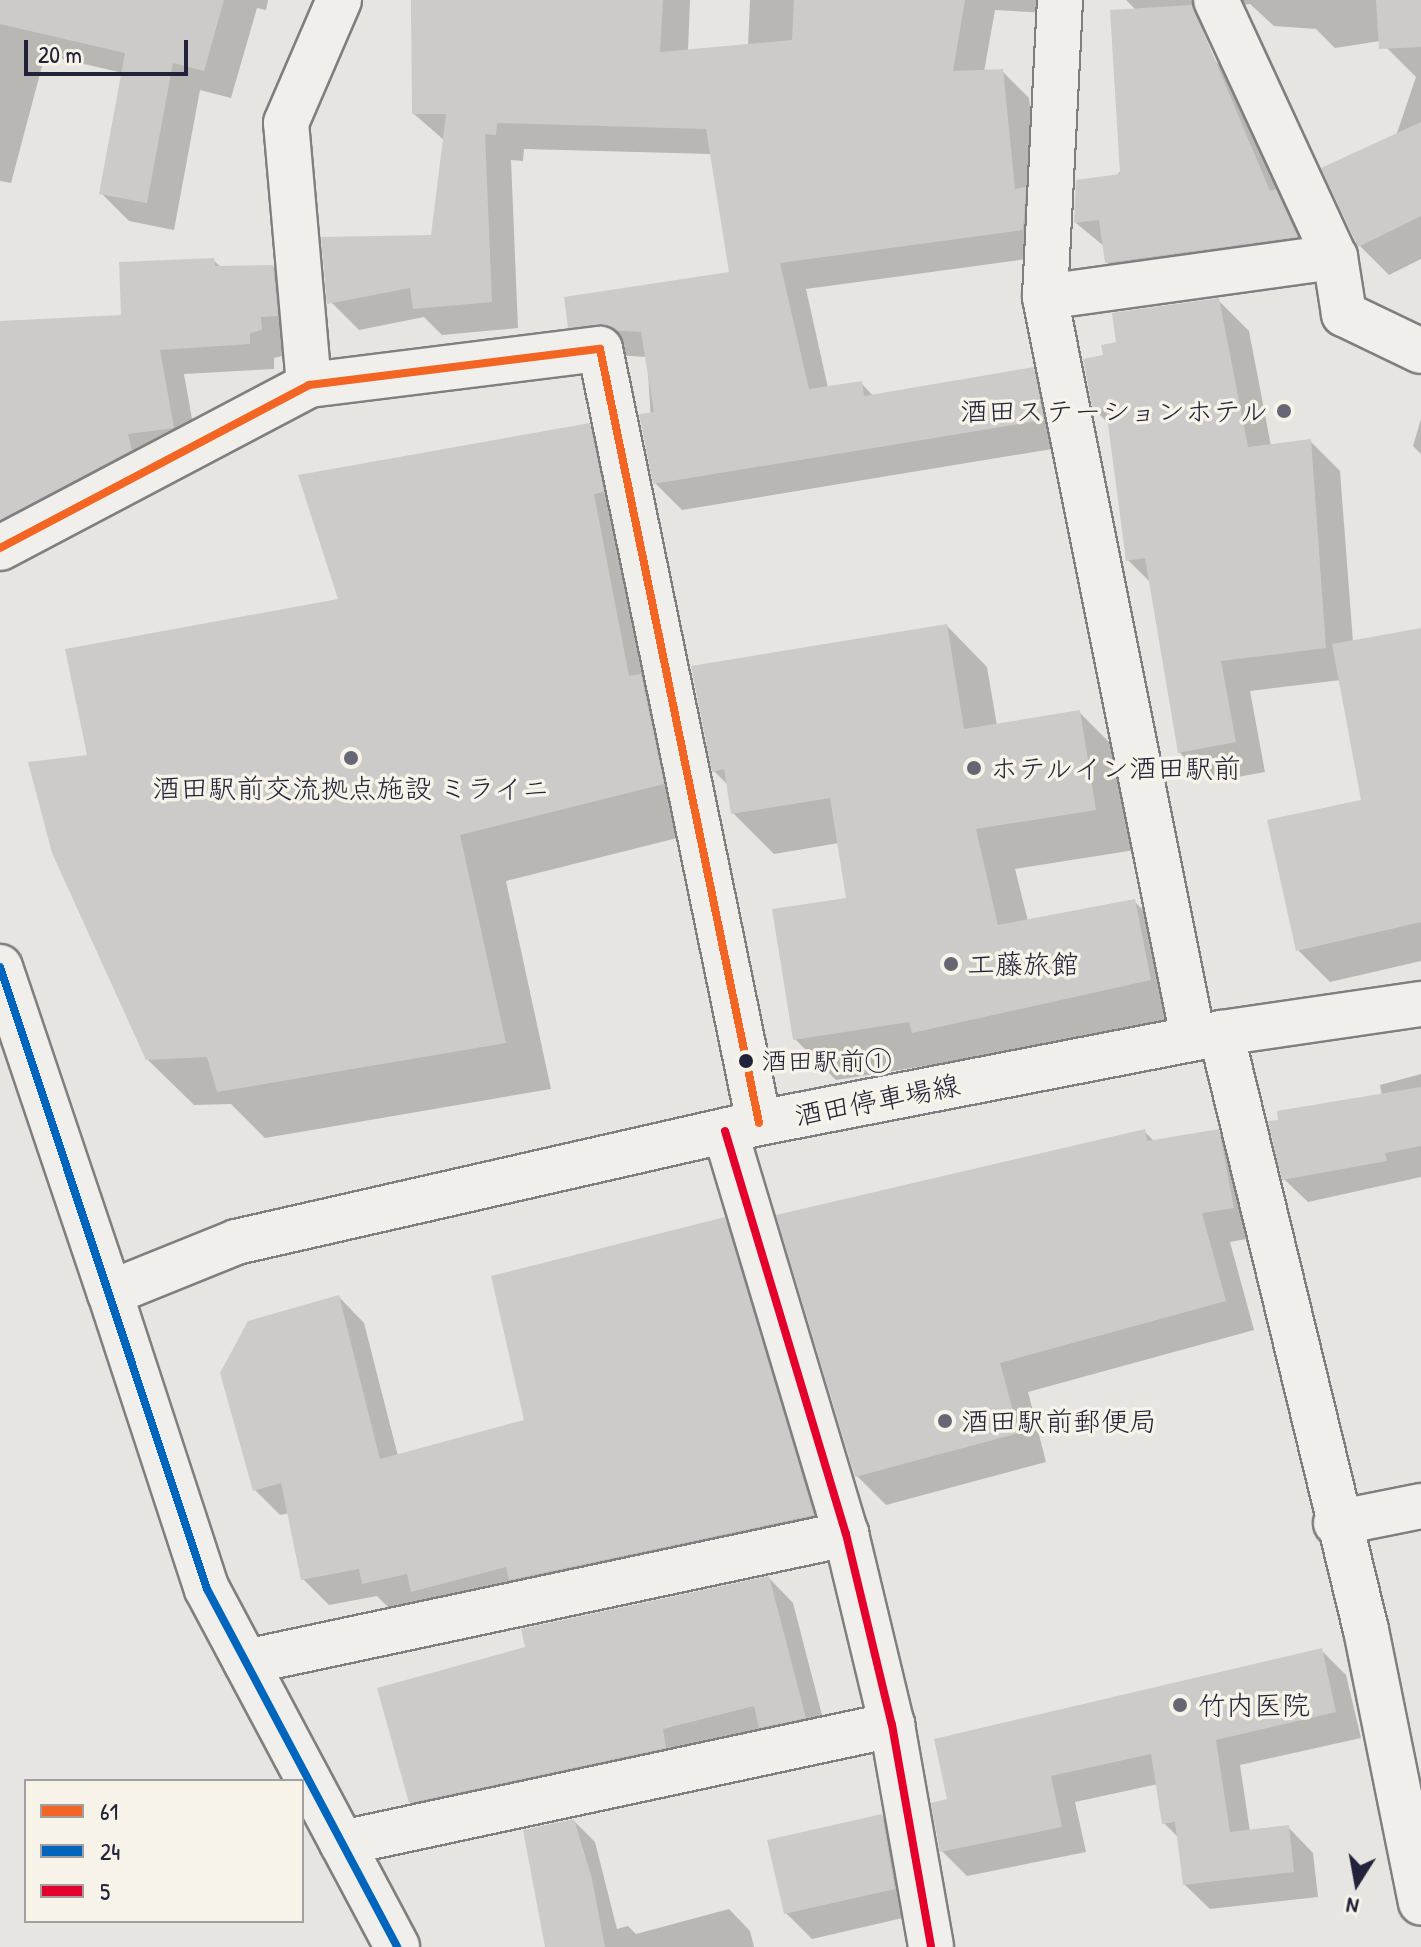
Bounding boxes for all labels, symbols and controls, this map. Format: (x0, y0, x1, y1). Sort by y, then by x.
scale bar (28, 24, 192, 74)
text: 20 m (38, 38, 82, 70)
place label: 酒田ステーションホテル (960, 394, 1268, 428)
marker: 酒田ステーションホテル (1275, 402, 1293, 420)
marker: 酒田駅前交流拠点施設 ミライニ (342, 749, 360, 767)
place label: ホテルイン酒田駅前 (990, 751, 1242, 785)
marker: ホテルイン酒田駅前 (965, 759, 983, 777)
place label: 酒田駅前交流拠点施設 ミライニ (152, 771, 550, 805)
place label: 工藤旅館 (967, 947, 1079, 981)
marker: 工藤旅館 (942, 955, 960, 973)
place label: 酒田駅前① (761, 1045, 891, 1077)
marker: 酒田駅前① (738, 1053, 754, 1069)
street label: 酒田停車場線 (791, 1067, 963, 1133)
place label: 酒田駅前郵便局 (961, 1404, 1157, 1438)
marker: 酒田駅前郵便局 (936, 1412, 954, 1430)
place label: 竹内医院 (1198, 1688, 1310, 1722)
marker: 竹内医院 (1169, 1694, 1191, 1716)
legend (24, 1779, 304, 1923)
text: 61 (100, 1795, 118, 1827)
text: 24 (100, 1835, 120, 1867)
north arrow (1317, 1843, 1397, 1923)
text: 5 (100, 1875, 110, 1907)
text: N (1344, 1891, 1361, 1922)

